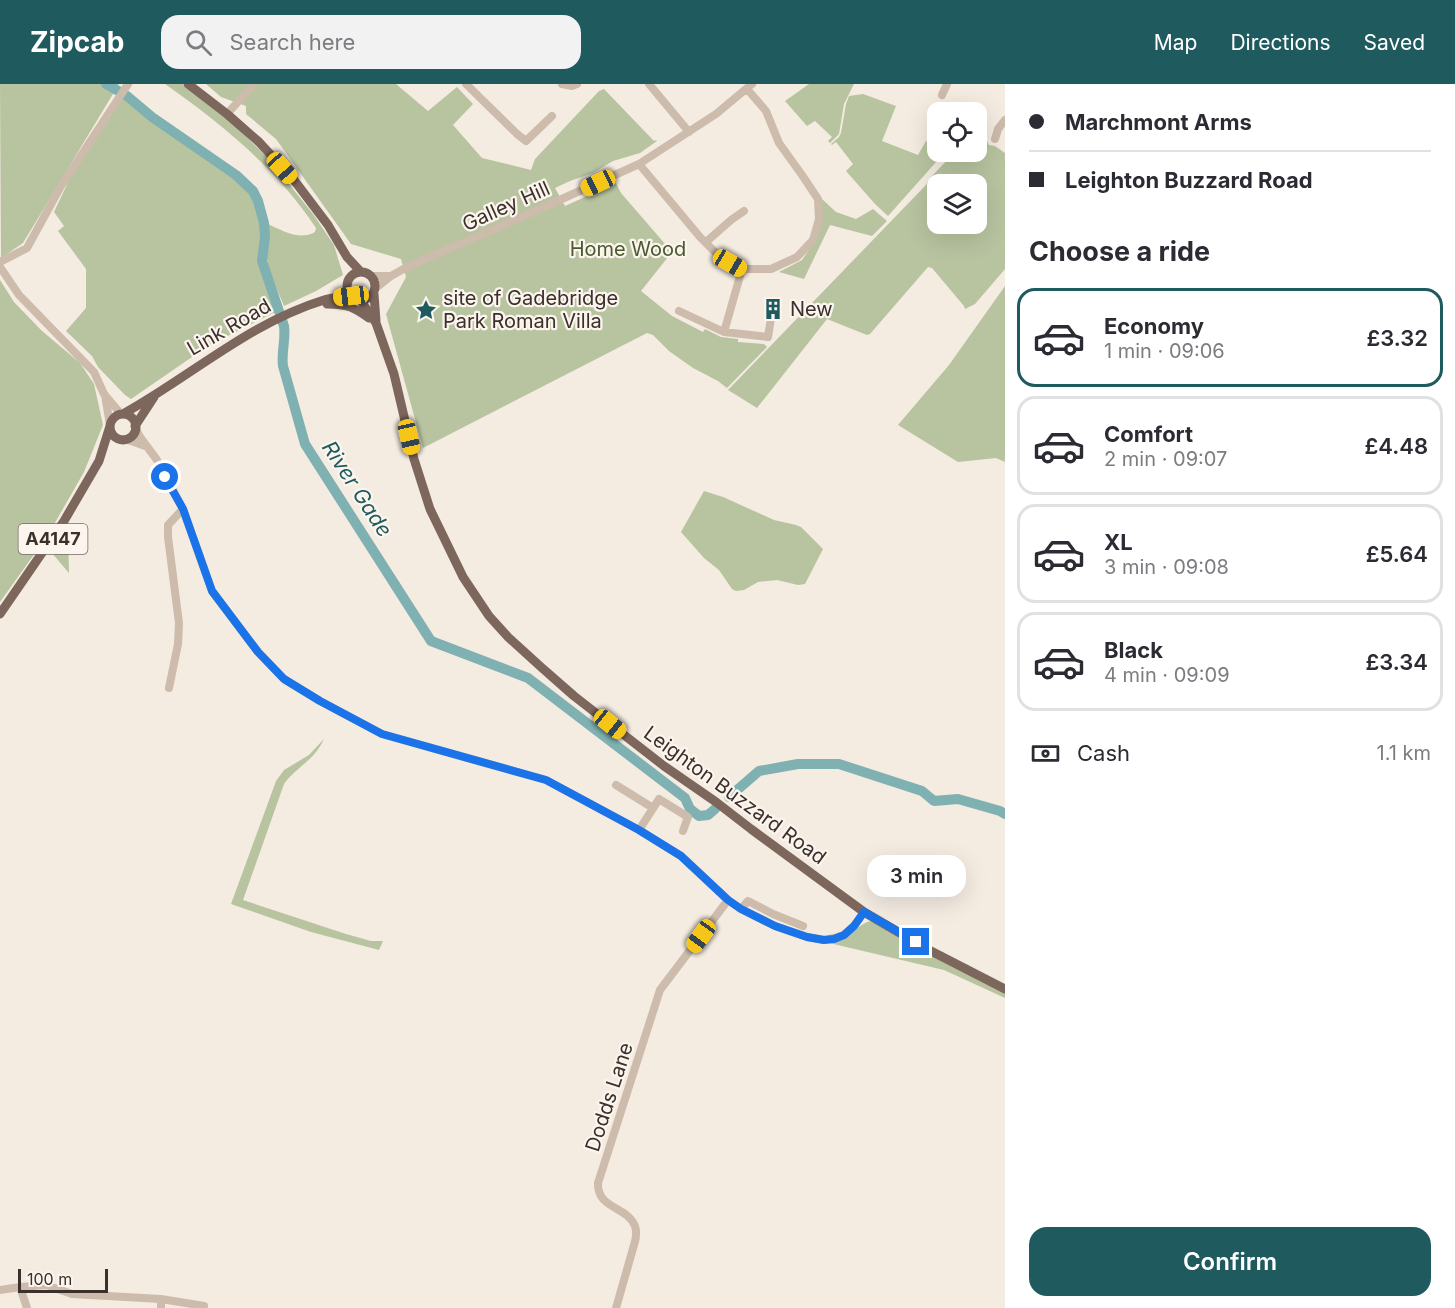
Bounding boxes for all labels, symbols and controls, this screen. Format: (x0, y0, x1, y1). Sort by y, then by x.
search box (161, 15, 581, 69)
text: Zipcab (30, 25, 125, 59)
icon: search (182, 26, 215, 59)
text: Search here (230, 29, 355, 55)
text: Map (1154, 30, 1197, 55)
text: Directions (1230, 30, 1331, 55)
text: Saved (1364, 30, 1425, 55)
map controls (927, 102, 987, 234)
button: locate (927, 102, 987, 162)
text: Marchmont Arms (1065, 109, 1252, 135)
car (263, 149, 301, 187)
car (578, 167, 618, 199)
text: Leighton Buzzard Road (1065, 167, 1313, 193)
button: layers (927, 174, 987, 234)
street label: Galley Hill (458, 176, 554, 236)
text: Choose a ride (1029, 235, 1210, 268)
park label: Home Wood (570, 237, 686, 261)
car (710, 246, 750, 280)
car (332, 285, 370, 307)
place label: site of Gadebridge Park Roman Villa (443, 286, 618, 333)
street label: Link Road (183, 293, 275, 361)
building icon: New (761, 297, 785, 321)
place label: New (790, 297, 833, 321)
place icon: site of Gadebridge Park Roman Villa (414, 298, 438, 322)
icon: car (1032, 311, 1086, 365)
text: Economy (1104, 313, 1204, 339)
text: £3.32 (1366, 325, 1428, 351)
text: 1 min · 09:06 (1104, 339, 1225, 363)
car (396, 417, 422, 457)
icon: car (1032, 419, 1086, 473)
text: Comfort (1104, 421, 1193, 447)
text: £4.48 (1364, 433, 1428, 459)
water label: River Gade (317, 436, 398, 541)
text: 2 min · 09:07 (1104, 447, 1227, 471)
route start (151, 463, 178, 490)
road number: A4147 (19, 524, 88, 554)
icon: car (1032, 527, 1086, 581)
text: XL (1104, 529, 1133, 555)
text: £5.64 (1366, 541, 1428, 567)
text: 3 min · 09:08 (1104, 555, 1229, 579)
icon: car (1032, 635, 1086, 689)
text: Black (1104, 637, 1163, 663)
text: £3.34 (1366, 649, 1428, 675)
text: 4 min · 09:09 (1104, 663, 1230, 687)
car (590, 706, 630, 742)
street label: Leighton Buzzard Road (639, 721, 831, 869)
icon: cash (1029, 737, 1062, 770)
text: Cash (1077, 740, 1130, 766)
text: 1.1 km (1377, 741, 1431, 765)
callout: 3 min (866, 855, 966, 897)
text: 3 min (890, 864, 943, 888)
car (683, 916, 719, 956)
route end (902, 928, 929, 955)
street label: Dodds Lane (580, 1039, 638, 1155)
button: Confirm (1029, 1227, 1431, 1296)
scale bar (18, 1266, 108, 1294)
text: 100 m (27, 1269, 72, 1289)

